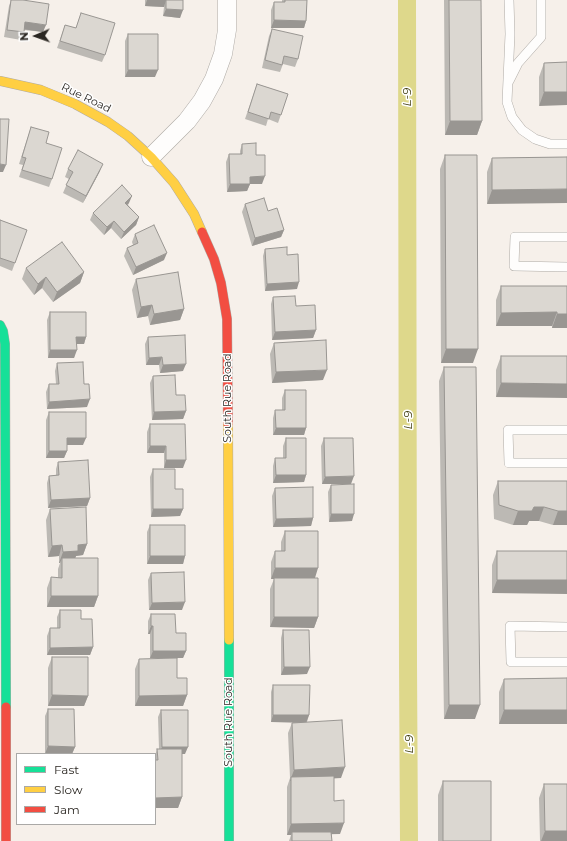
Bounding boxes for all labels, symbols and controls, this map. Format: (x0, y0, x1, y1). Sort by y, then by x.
north arrow (16, 16, 56, 56)
text: N (17, 32, 31, 41)
street label: Rue Road (59, 80, 113, 116)
water label: L-9 (400, 88, 414, 106)
street label: South Rue Road (221, 353, 235, 443)
water label: L-9 (401, 411, 415, 429)
street label: South Rue Road (222, 677, 236, 767)
water label: L-9 (402, 735, 416, 753)
legend (16, 753, 156, 825)
text: Fast (54, 762, 79, 777)
text: Slow (54, 782, 83, 797)
text: Jam (54, 802, 80, 817)

